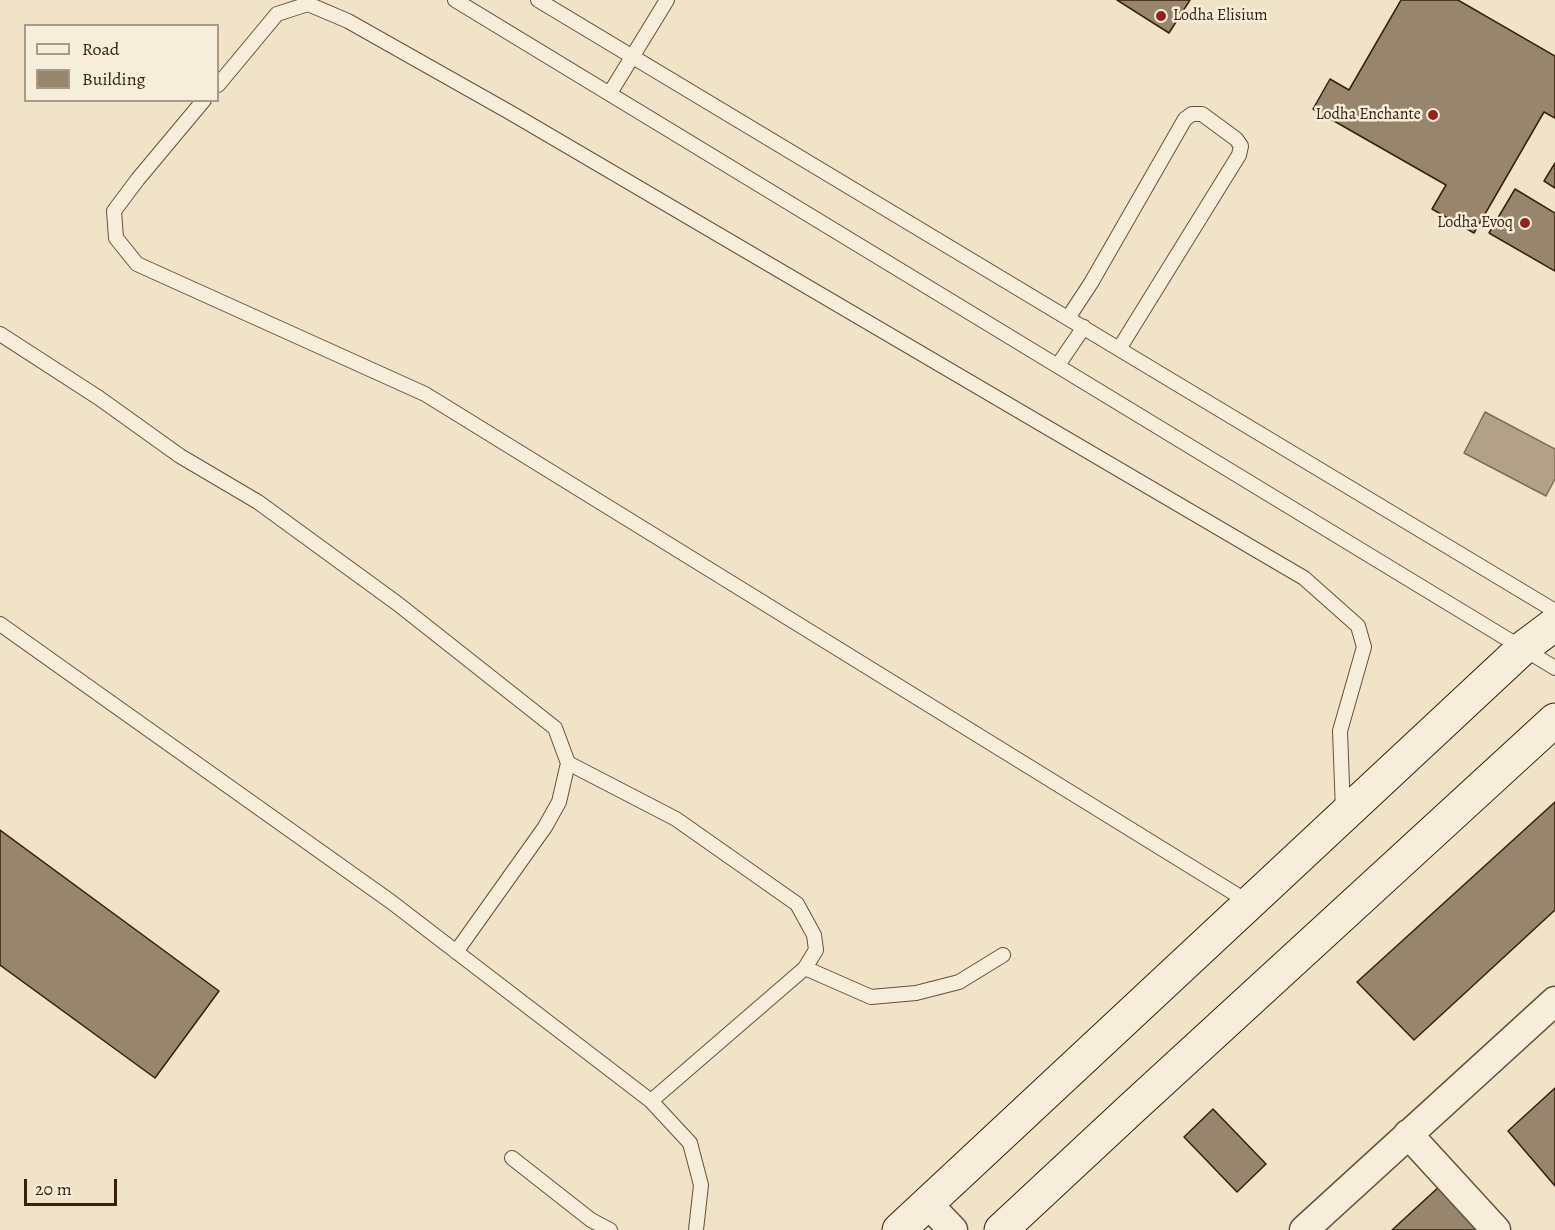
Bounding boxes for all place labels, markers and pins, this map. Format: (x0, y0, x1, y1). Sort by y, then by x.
place label: Lodha Elisium (1173, 6, 1268, 26)
marker: Lodha Elisium (1154, 9, 1168, 23)
place label: Lodha Enchante (1315, 105, 1421, 125)
marker: Lodha Enchante (1426, 108, 1440, 122)
place label: Lodha Evoq (1437, 213, 1513, 233)
marker: Lodha Evoq (1518, 216, 1532, 230)

